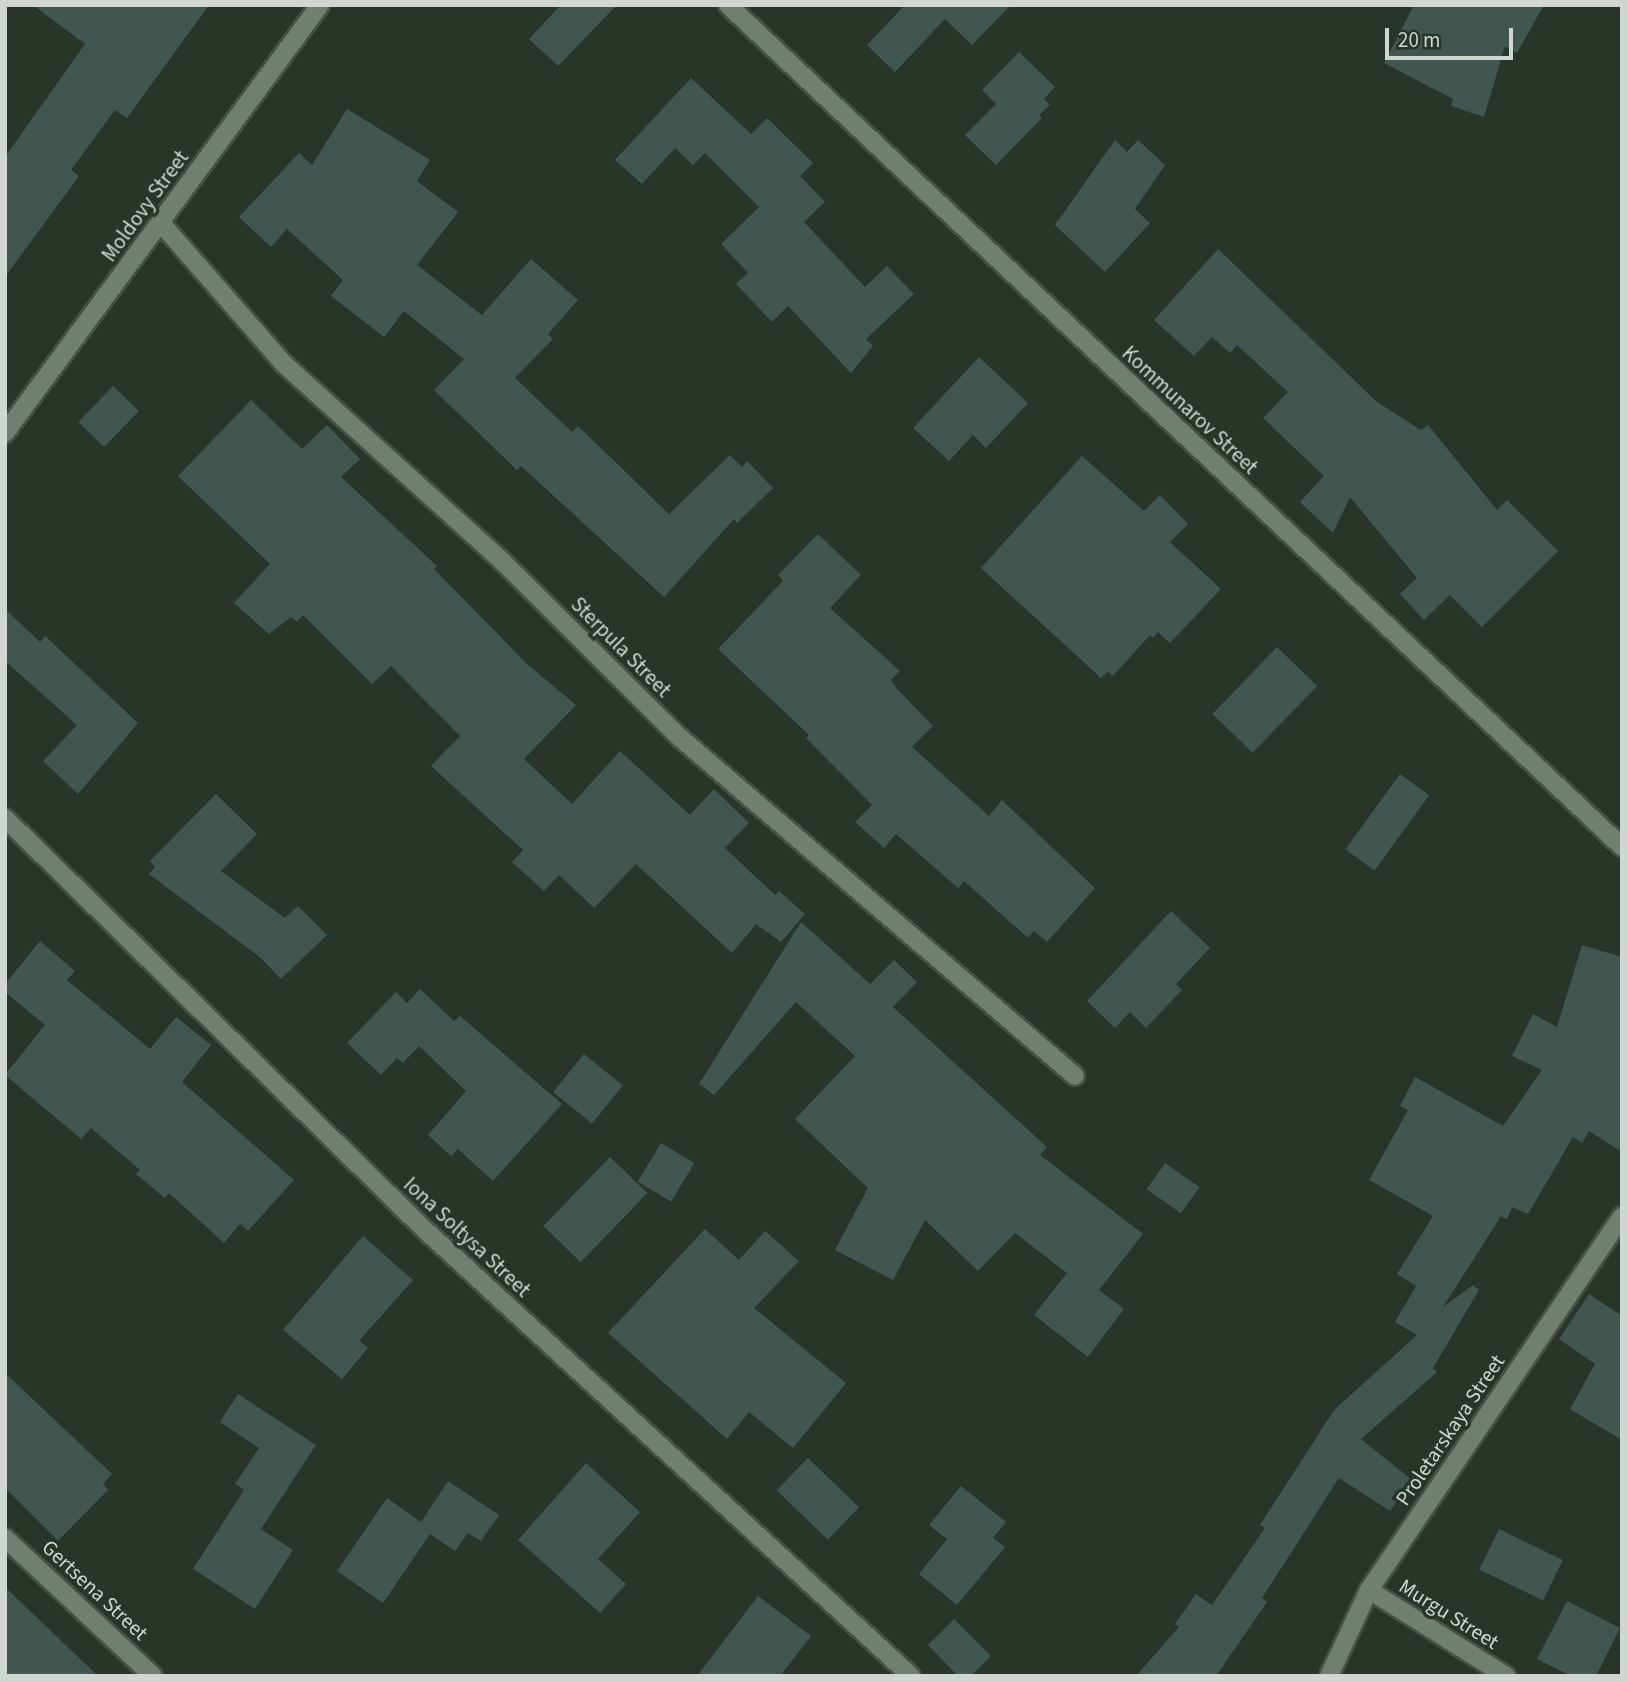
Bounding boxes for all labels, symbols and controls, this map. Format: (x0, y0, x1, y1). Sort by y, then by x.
scale bar (1389, 14, 1517, 58)
text: 20 m (1398, 25, 1440, 55)
street label: Moldovy Street (96, 145, 194, 267)
street label: Kommunarov Street (1117, 341, 1263, 479)
street label: Sterpula Street (566, 592, 676, 702)
street label: Iona Soltysa Street (398, 1172, 536, 1302)
street label: Proletarskaya Street (1390, 1350, 1510, 1510)
street label: Gertsena Street (37, 1535, 153, 1645)
street label: Murgu Street (1395, 1573, 1503, 1655)

